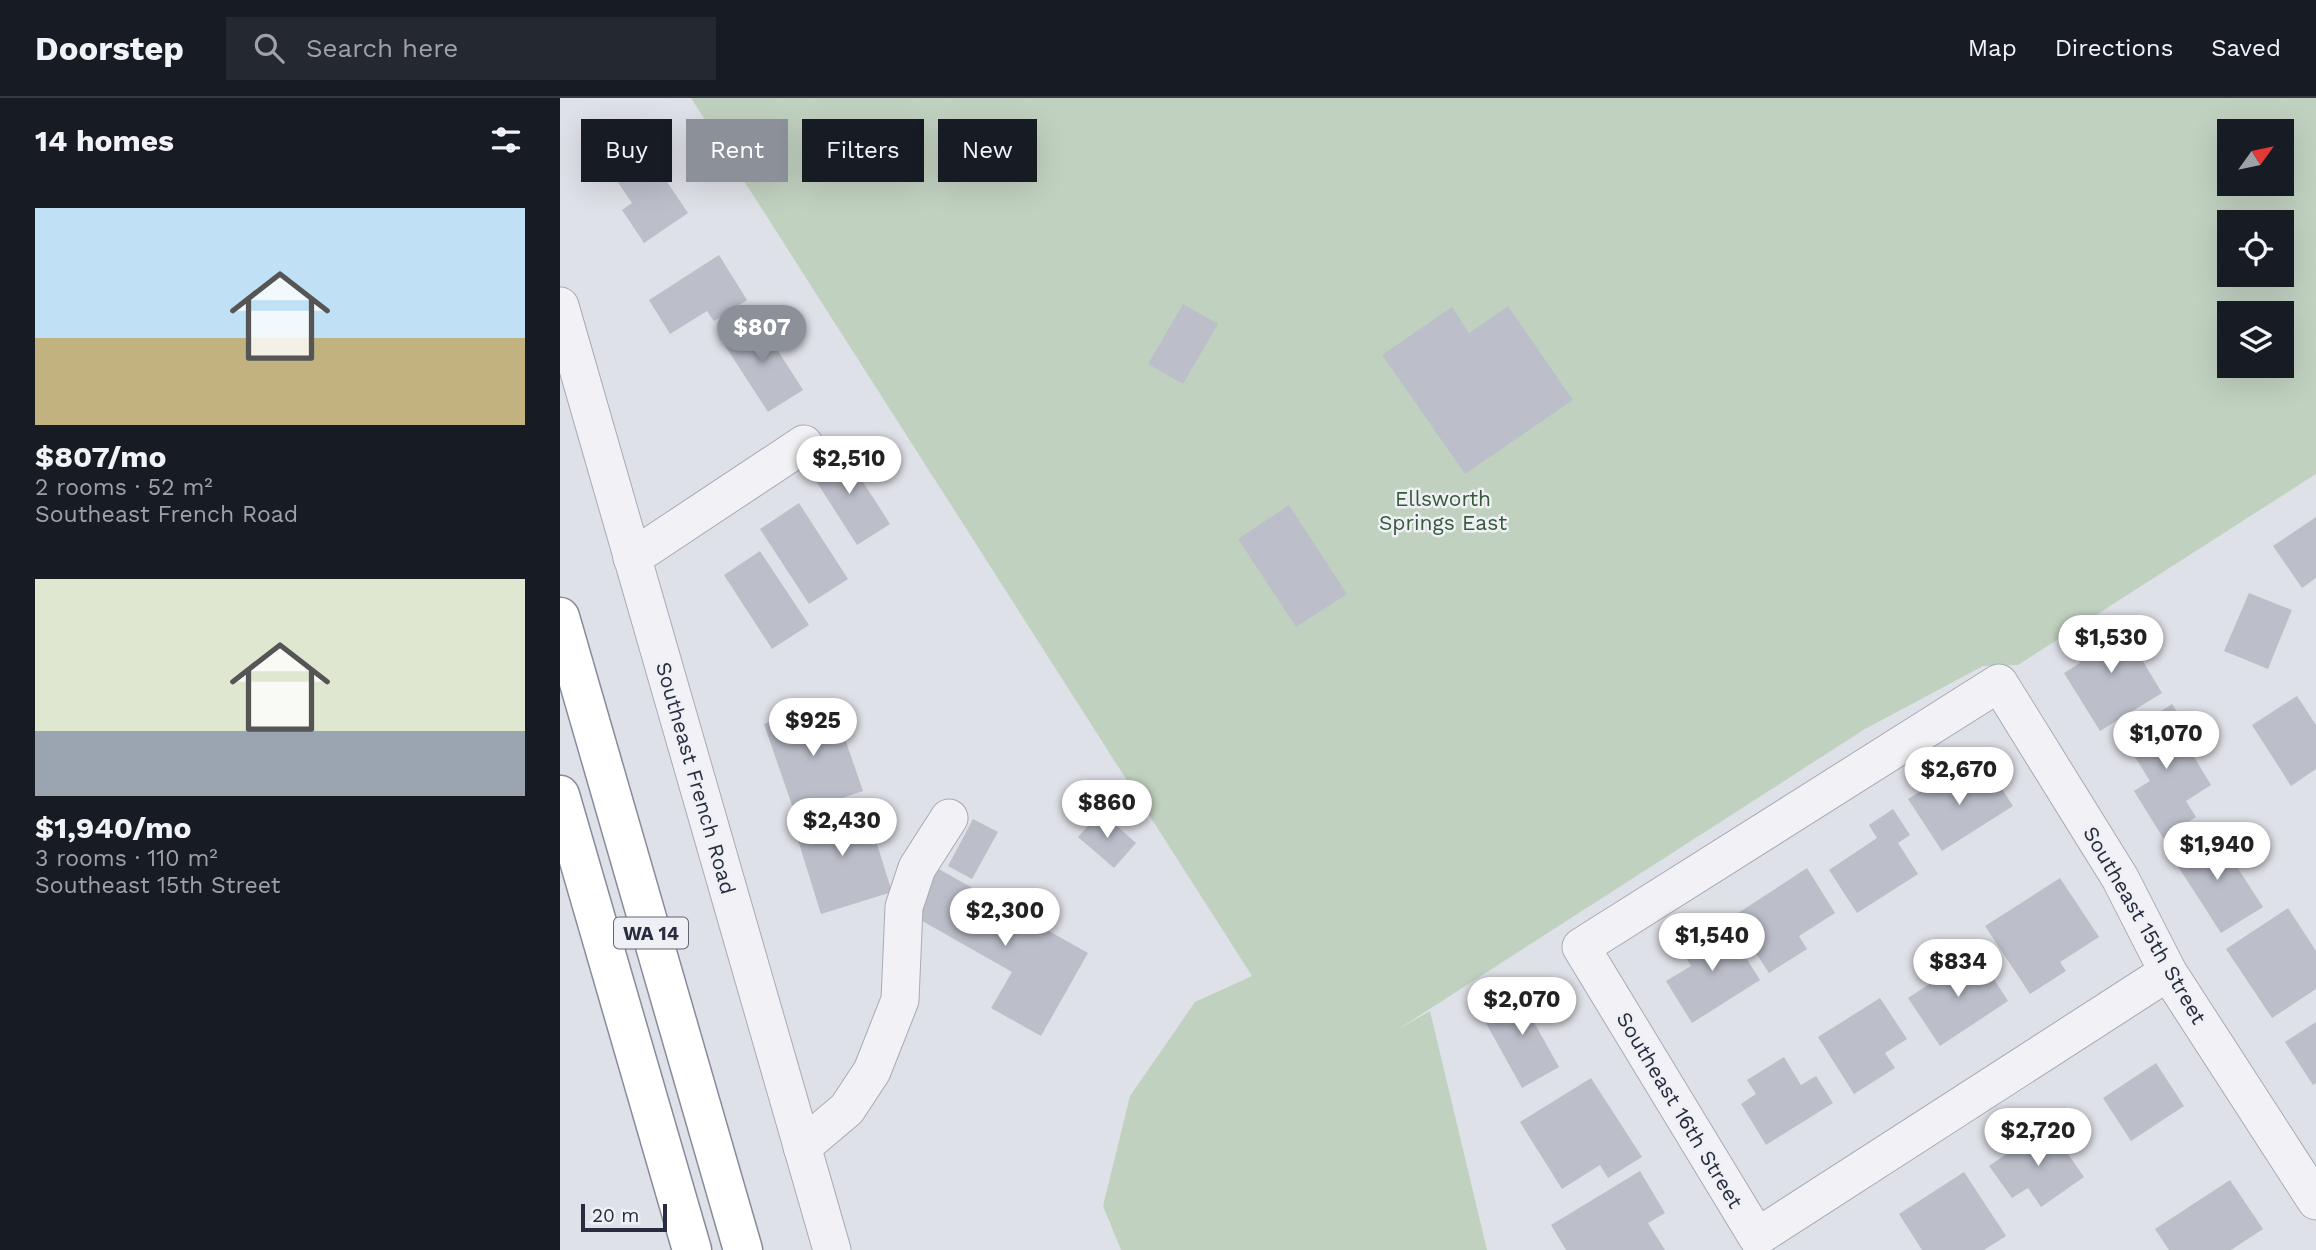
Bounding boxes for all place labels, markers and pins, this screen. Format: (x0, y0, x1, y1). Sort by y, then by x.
pin: $807 (721, 306, 803, 365)
pin: $2,510 (792, 436, 906, 496)
pin: $1,530 (2054, 616, 2168, 675)
pin: $925 (772, 698, 854, 758)
pin: $1,070 (2109, 712, 2223, 771)
pin: $2,670 (1902, 748, 2016, 807)
pin: $860 (1066, 780, 1148, 840)
pin: $2,430 (785, 798, 899, 858)
pin: $1,940 (2160, 822, 2274, 882)
pin: $2,300 (948, 888, 1062, 948)
pin: $1,540 (1655, 914, 1769, 973)
pin: $834 (1917, 940, 1999, 999)
pin: $2,070 (1465, 978, 1579, 1037)
pin: $2,720 (1981, 1108, 2095, 1168)

